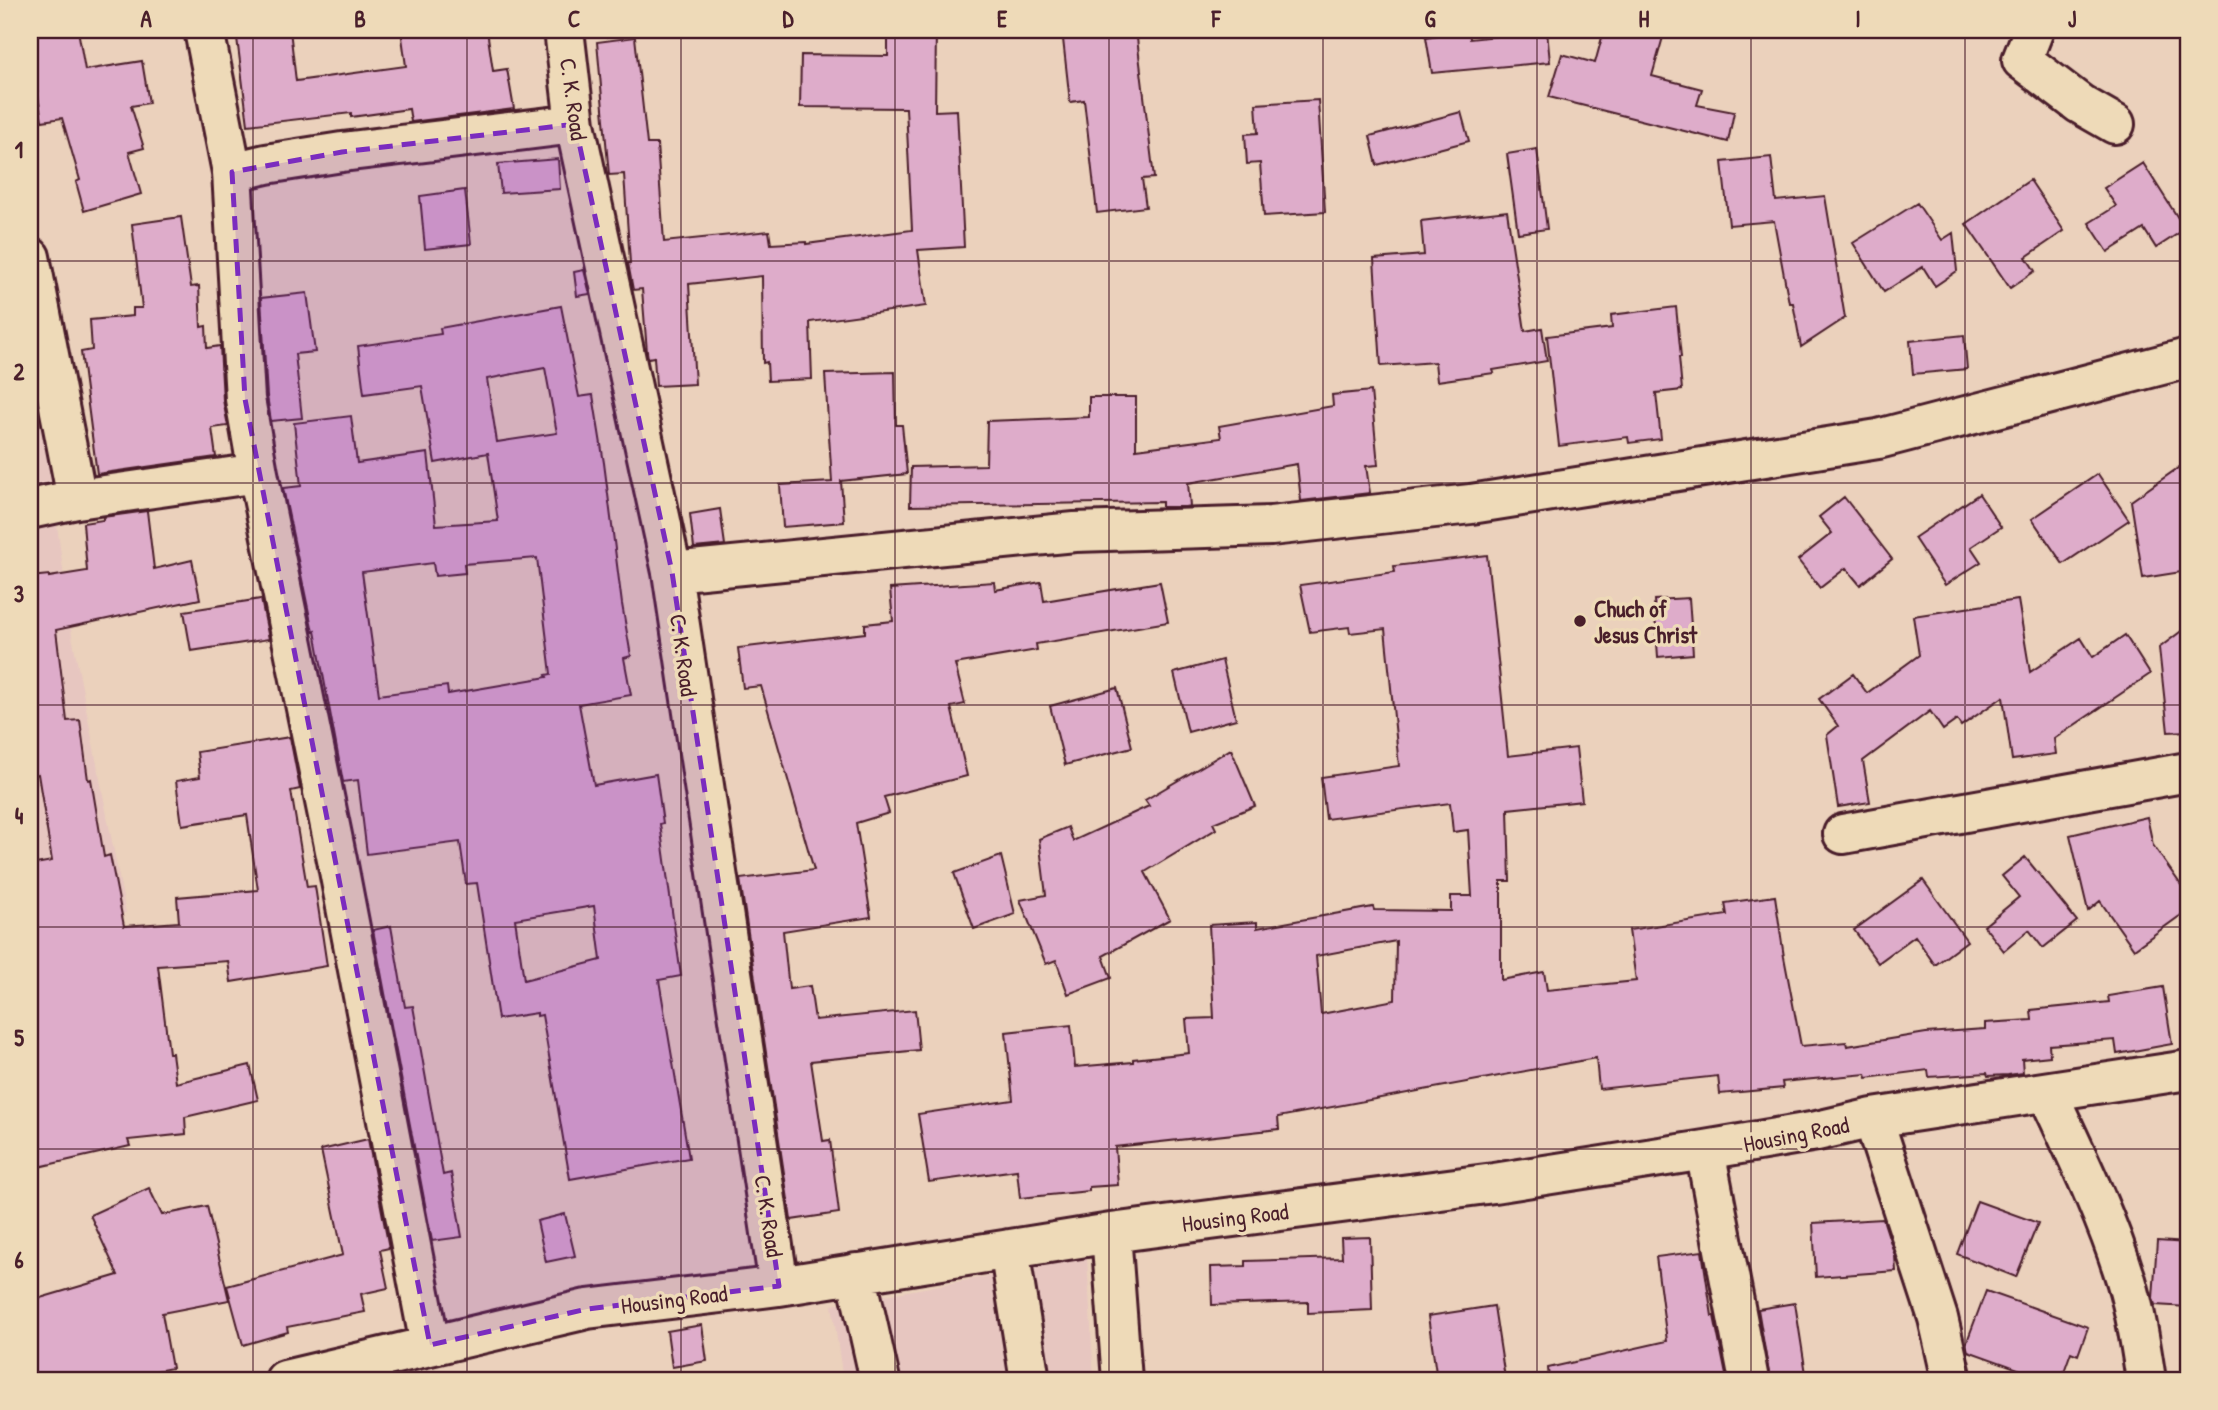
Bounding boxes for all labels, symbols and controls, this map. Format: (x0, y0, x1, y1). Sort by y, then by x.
text: A (140, 3, 152, 34)
text: B (354, 3, 366, 34)
text: C (568, 3, 580, 34)
text: D (783, 3, 795, 34)
text: E (997, 3, 1008, 34)
text: F (1211, 3, 1222, 34)
text: G (1424, 3, 1436, 34)
text: H (1639, 3, 1650, 34)
text: I (1855, 3, 1861, 34)
text: J (2068, 3, 2077, 34)
street label: C. K. Road (553, 56, 595, 142)
text: 1 (15, 134, 23, 165)
text: 2 (14, 356, 25, 387)
text: 3 (14, 578, 24, 609)
place label: Chuch of Jesus Christ (1594, 593, 1698, 650)
street label: C. K. Road (663, 612, 705, 698)
marker: Chuch of Jesus Christ (1572, 613, 1588, 629)
text: 4 (15, 800, 24, 831)
text: 5 (14, 1022, 24, 1053)
street label: Housing Road (1741, 1109, 1851, 1159)
street label: C. K. Road (747, 1173, 791, 1259)
street label: Housing Road (1180, 1195, 1290, 1239)
text: 6 (14, 1244, 24, 1275)
street label: Housing Road (619, 1277, 729, 1321)

